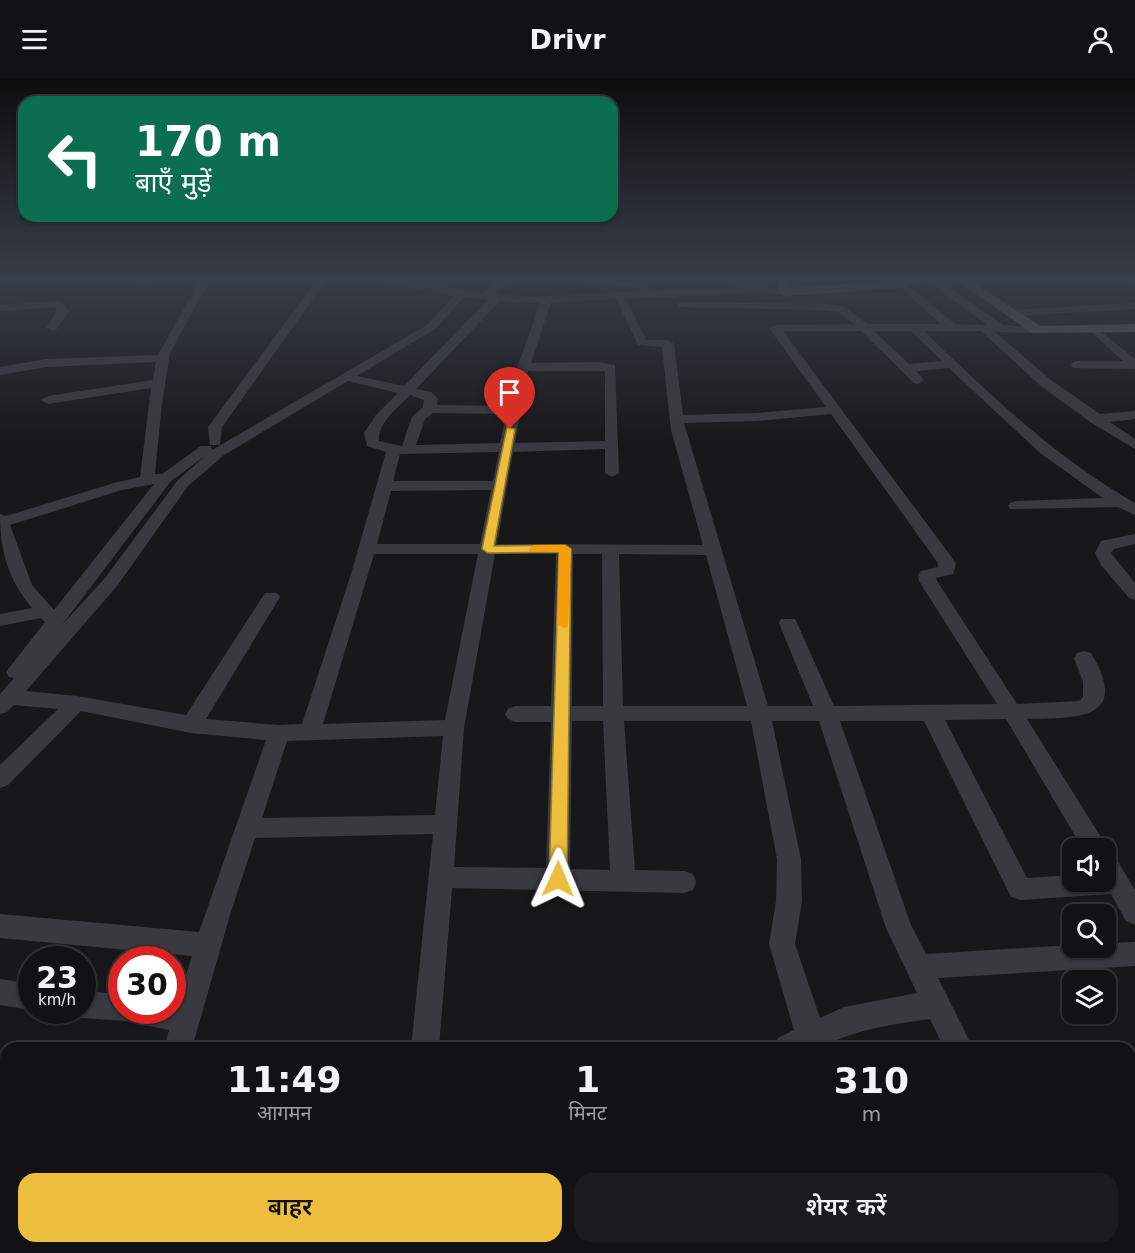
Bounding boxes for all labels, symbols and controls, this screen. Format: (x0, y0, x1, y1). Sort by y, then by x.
icon: menu (18, 23, 51, 56)
icon: person (1084, 23, 1117, 56)
text: Drivr (530, 24, 605, 55)
text: 170 m (135, 117, 281, 166)
icon: left (36, 120, 114, 198)
text: बाएँ मुड़ें (135, 167, 212, 198)
pin (484, 367, 535, 429)
icon: arrive (493, 376, 526, 409)
map controls (1062, 838, 1116, 1024)
button: sound (1062, 838, 1116, 892)
position arrow (526, 847, 590, 911)
button: search (1062, 904, 1116, 958)
speed limit sign: 30 (108, 946, 186, 1024)
text: 23 (36, 960, 78, 995)
button: layers (1062, 970, 1116, 1024)
text: km/h (38, 991, 76, 1009)
text: 11:49 (227, 1059, 342, 1100)
text: 1 (575, 1059, 600, 1100)
text: 310 (834, 1060, 909, 1101)
text: आगमन (257, 1101, 312, 1125)
text: मिनट (569, 1101, 607, 1125)
text: m (862, 1102, 881, 1126)
button: बाहर (18, 1173, 562, 1242)
button: शेयर करें (574, 1173, 1118, 1242)

